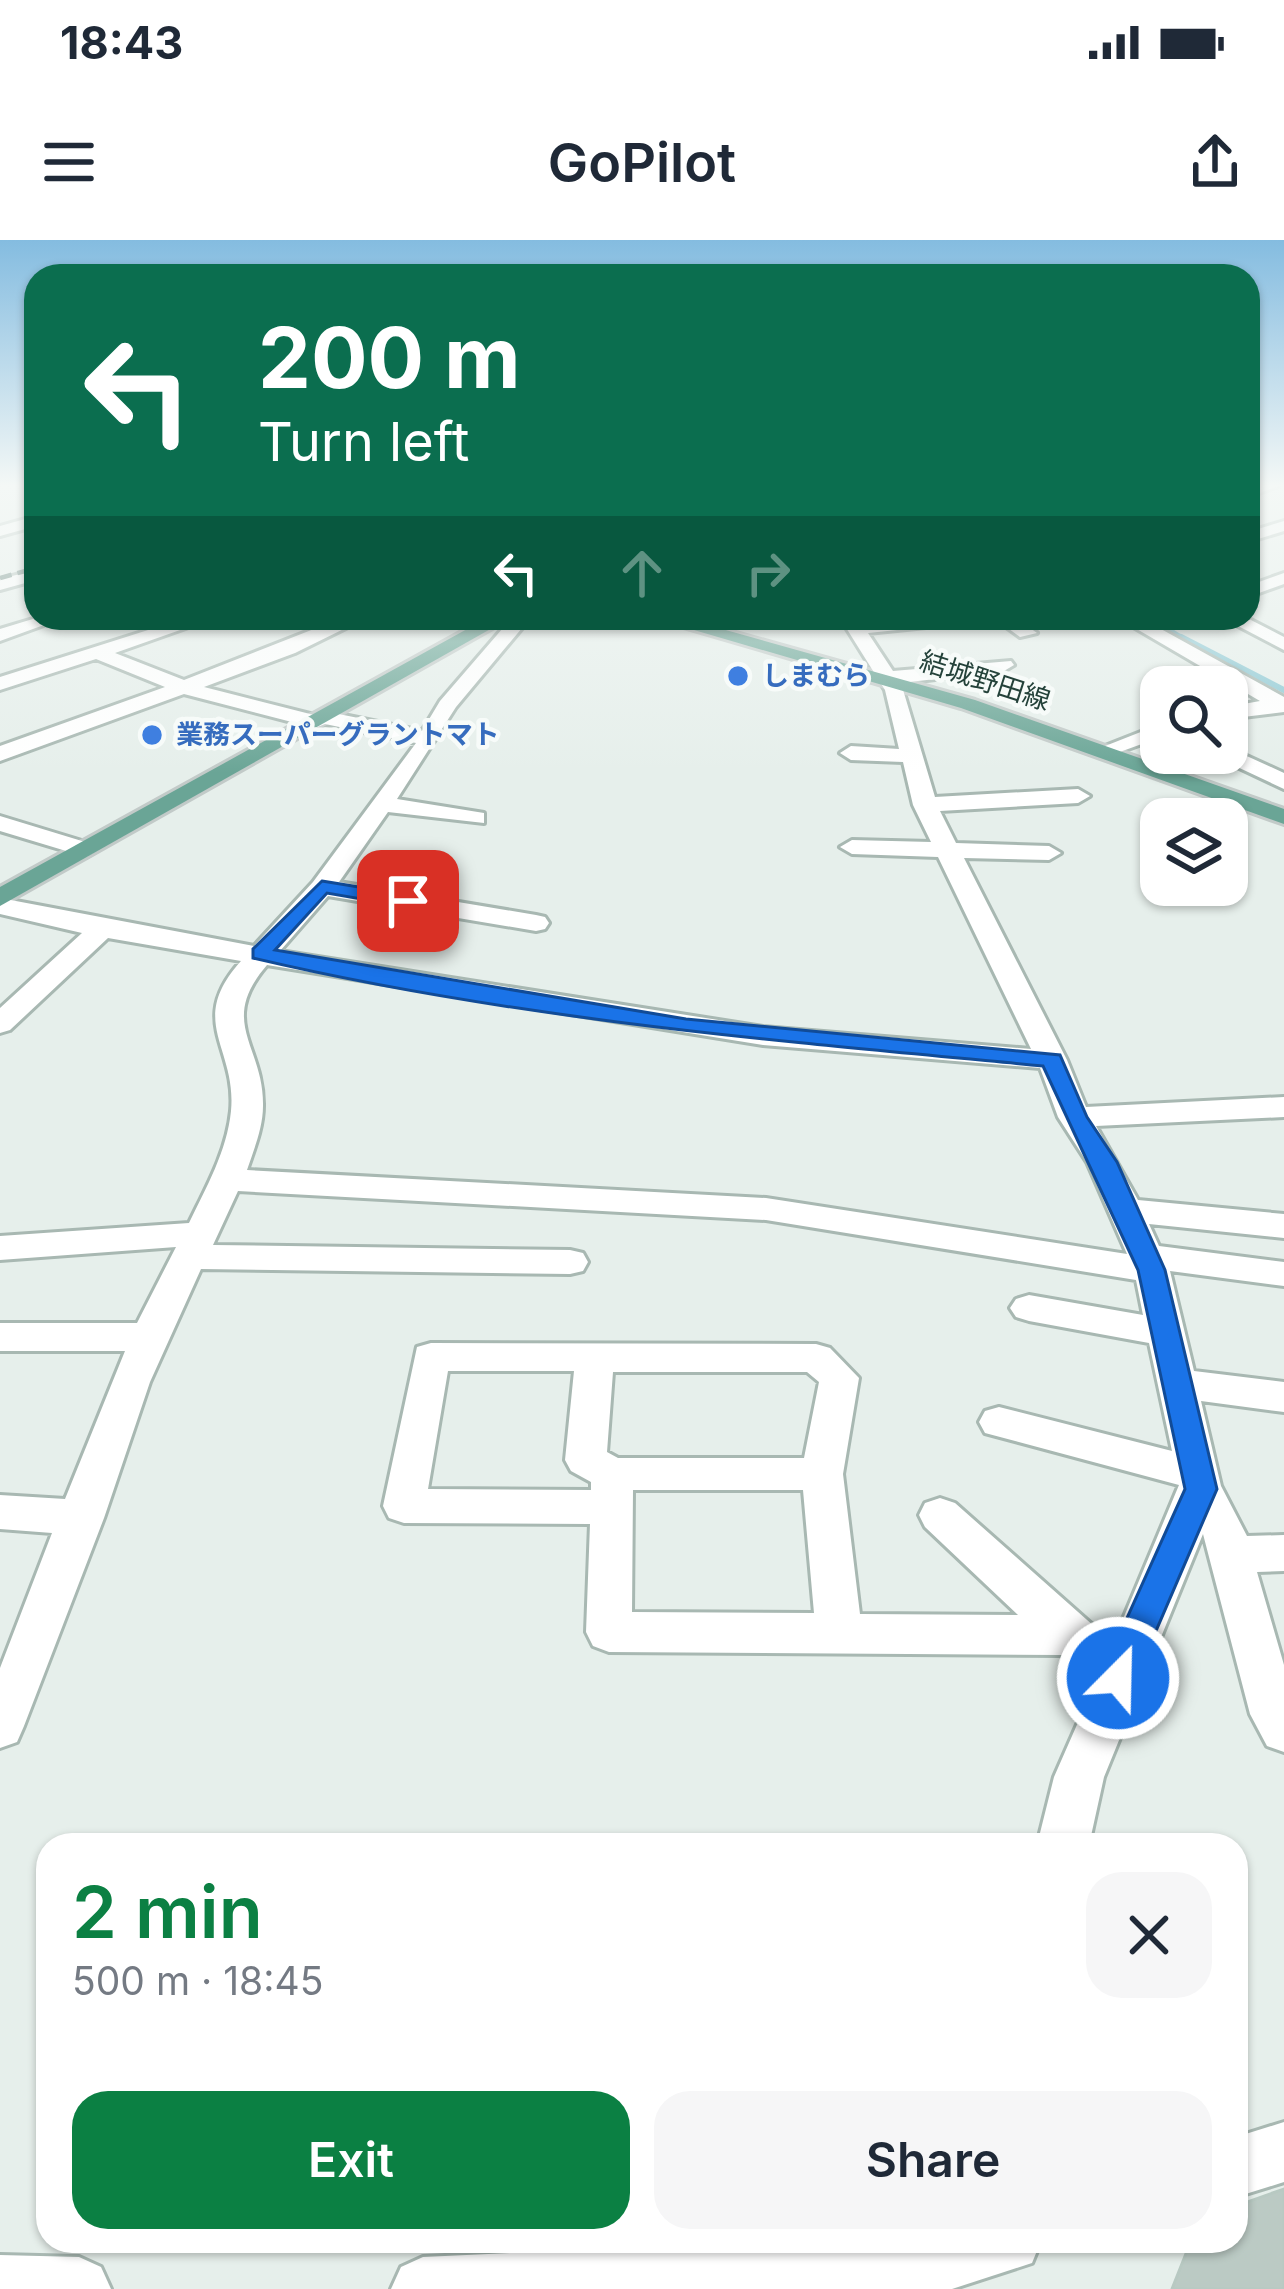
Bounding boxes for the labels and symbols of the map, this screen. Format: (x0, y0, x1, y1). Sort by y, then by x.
street label: 結城野田線 (916, 644, 1054, 717)
place label: しまむら (762, 659, 870, 692)
marker: しまむら (725, 663, 751, 689)
place label: 業務スーパーグラントマト (176, 718, 500, 751)
marker: 業務スーパーグラントマト (139, 722, 165, 748)
pin (357, 850, 459, 952)
position arrow (1055, 1615, 1181, 1741)

